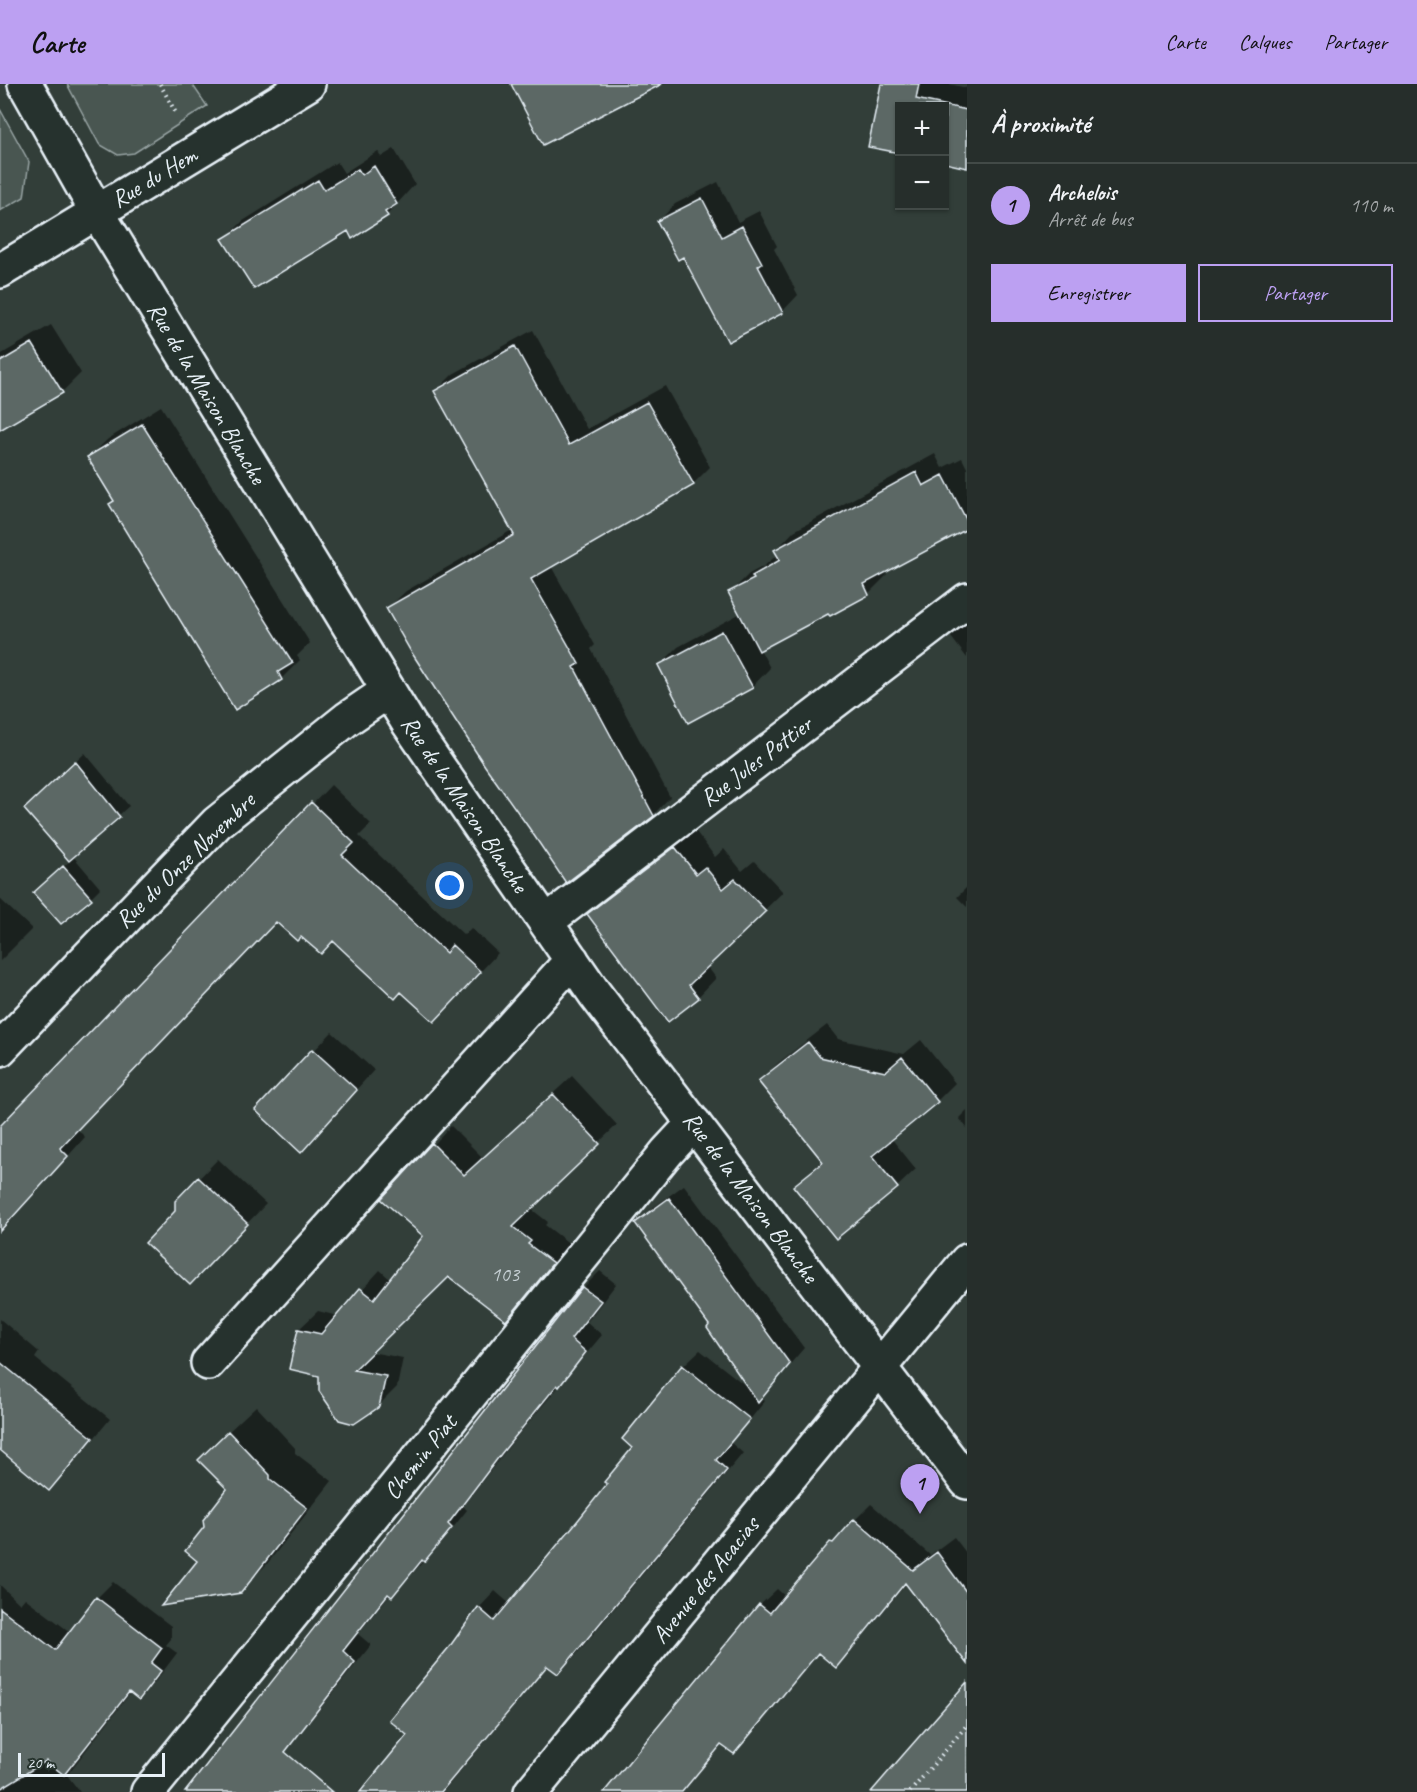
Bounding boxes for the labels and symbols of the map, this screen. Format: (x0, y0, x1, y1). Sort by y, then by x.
street label: Rue du Hem (106, 139, 203, 214)
street label: Rue de la Maison Blanche (141, 297, 274, 491)
street label: Rue Jules Pottier (694, 708, 820, 813)
street label: Rue de la Maison Blanche (395, 710, 537, 900)
street label: Rue du Onze Novembre (109, 784, 263, 934)
your location (435, 871, 464, 900)
street label: Rue de la Maison Blanche (677, 1105, 827, 1290)
house number: 103 (491, 1261, 521, 1287)
street label: Chemin Piat (377, 1407, 464, 1505)
pin: 1 (900, 1464, 940, 1514)
street label: Avenue des Acacias (645, 1508, 767, 1649)
scale bar (18, 1750, 165, 1778)

